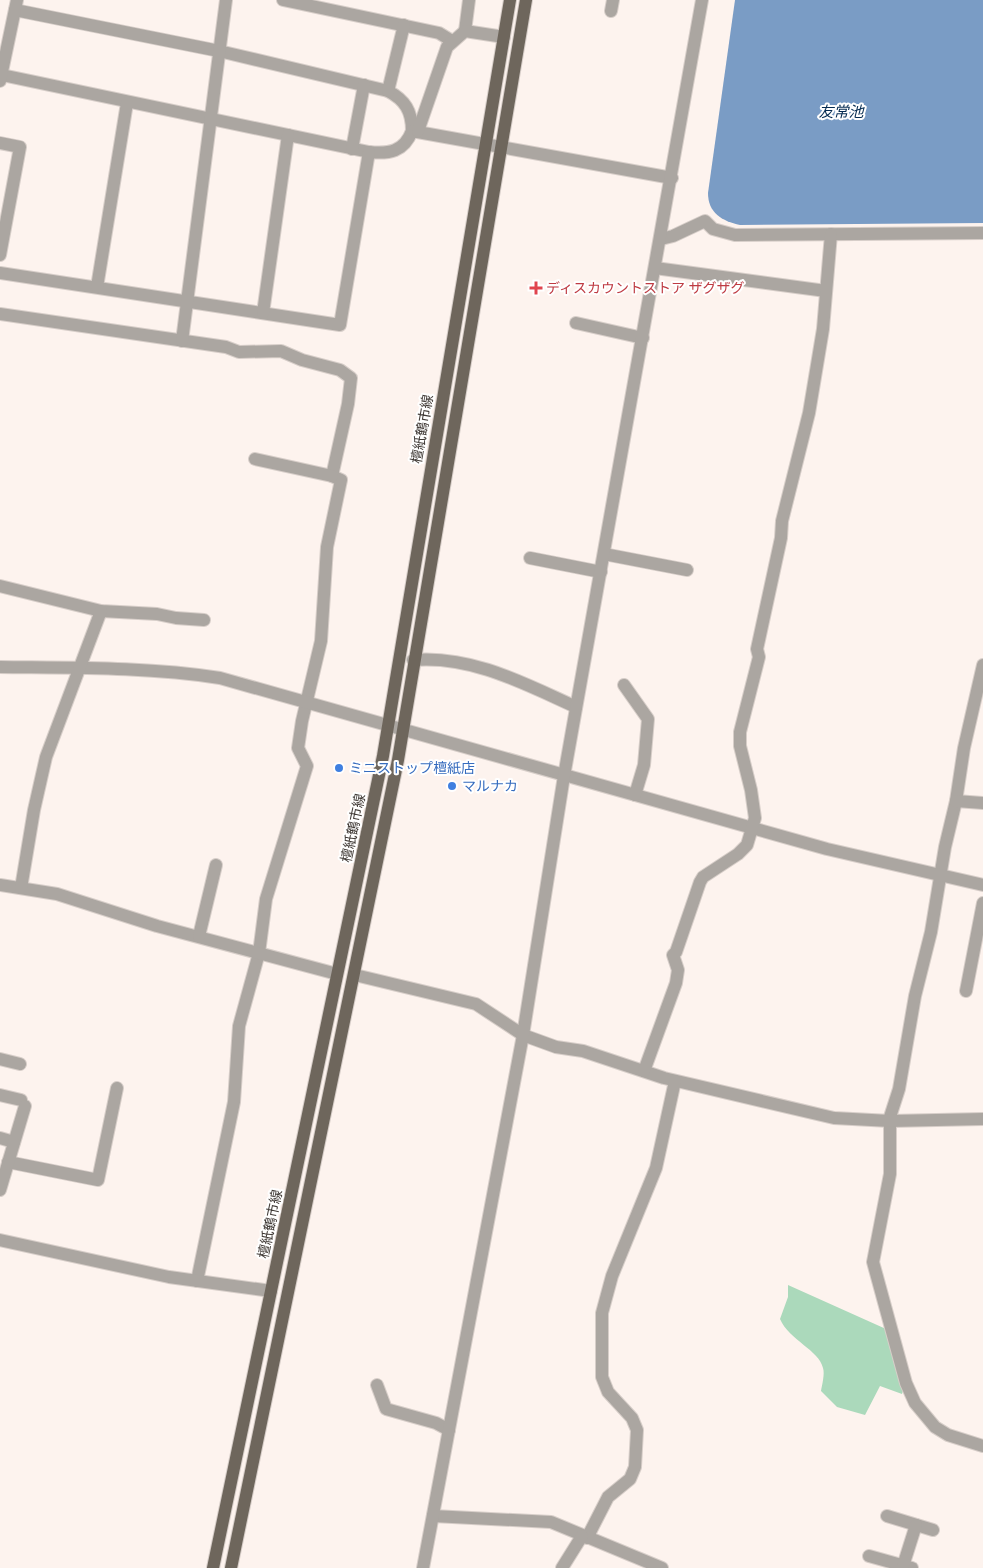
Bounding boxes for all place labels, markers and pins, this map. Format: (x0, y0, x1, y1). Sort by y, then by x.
place label: ディスカウントストア ザグザグ (546, 279, 745, 296)
marker: ディスカウントストア ザグザグ (530, 282, 542, 294)
place label: ミニストップ檀紙店 (349, 759, 475, 776)
marker: ミニストップ檀紙店 (333, 762, 345, 774)
place label: マルナカ (462, 777, 518, 794)
marker: マルナカ (446, 780, 458, 792)

